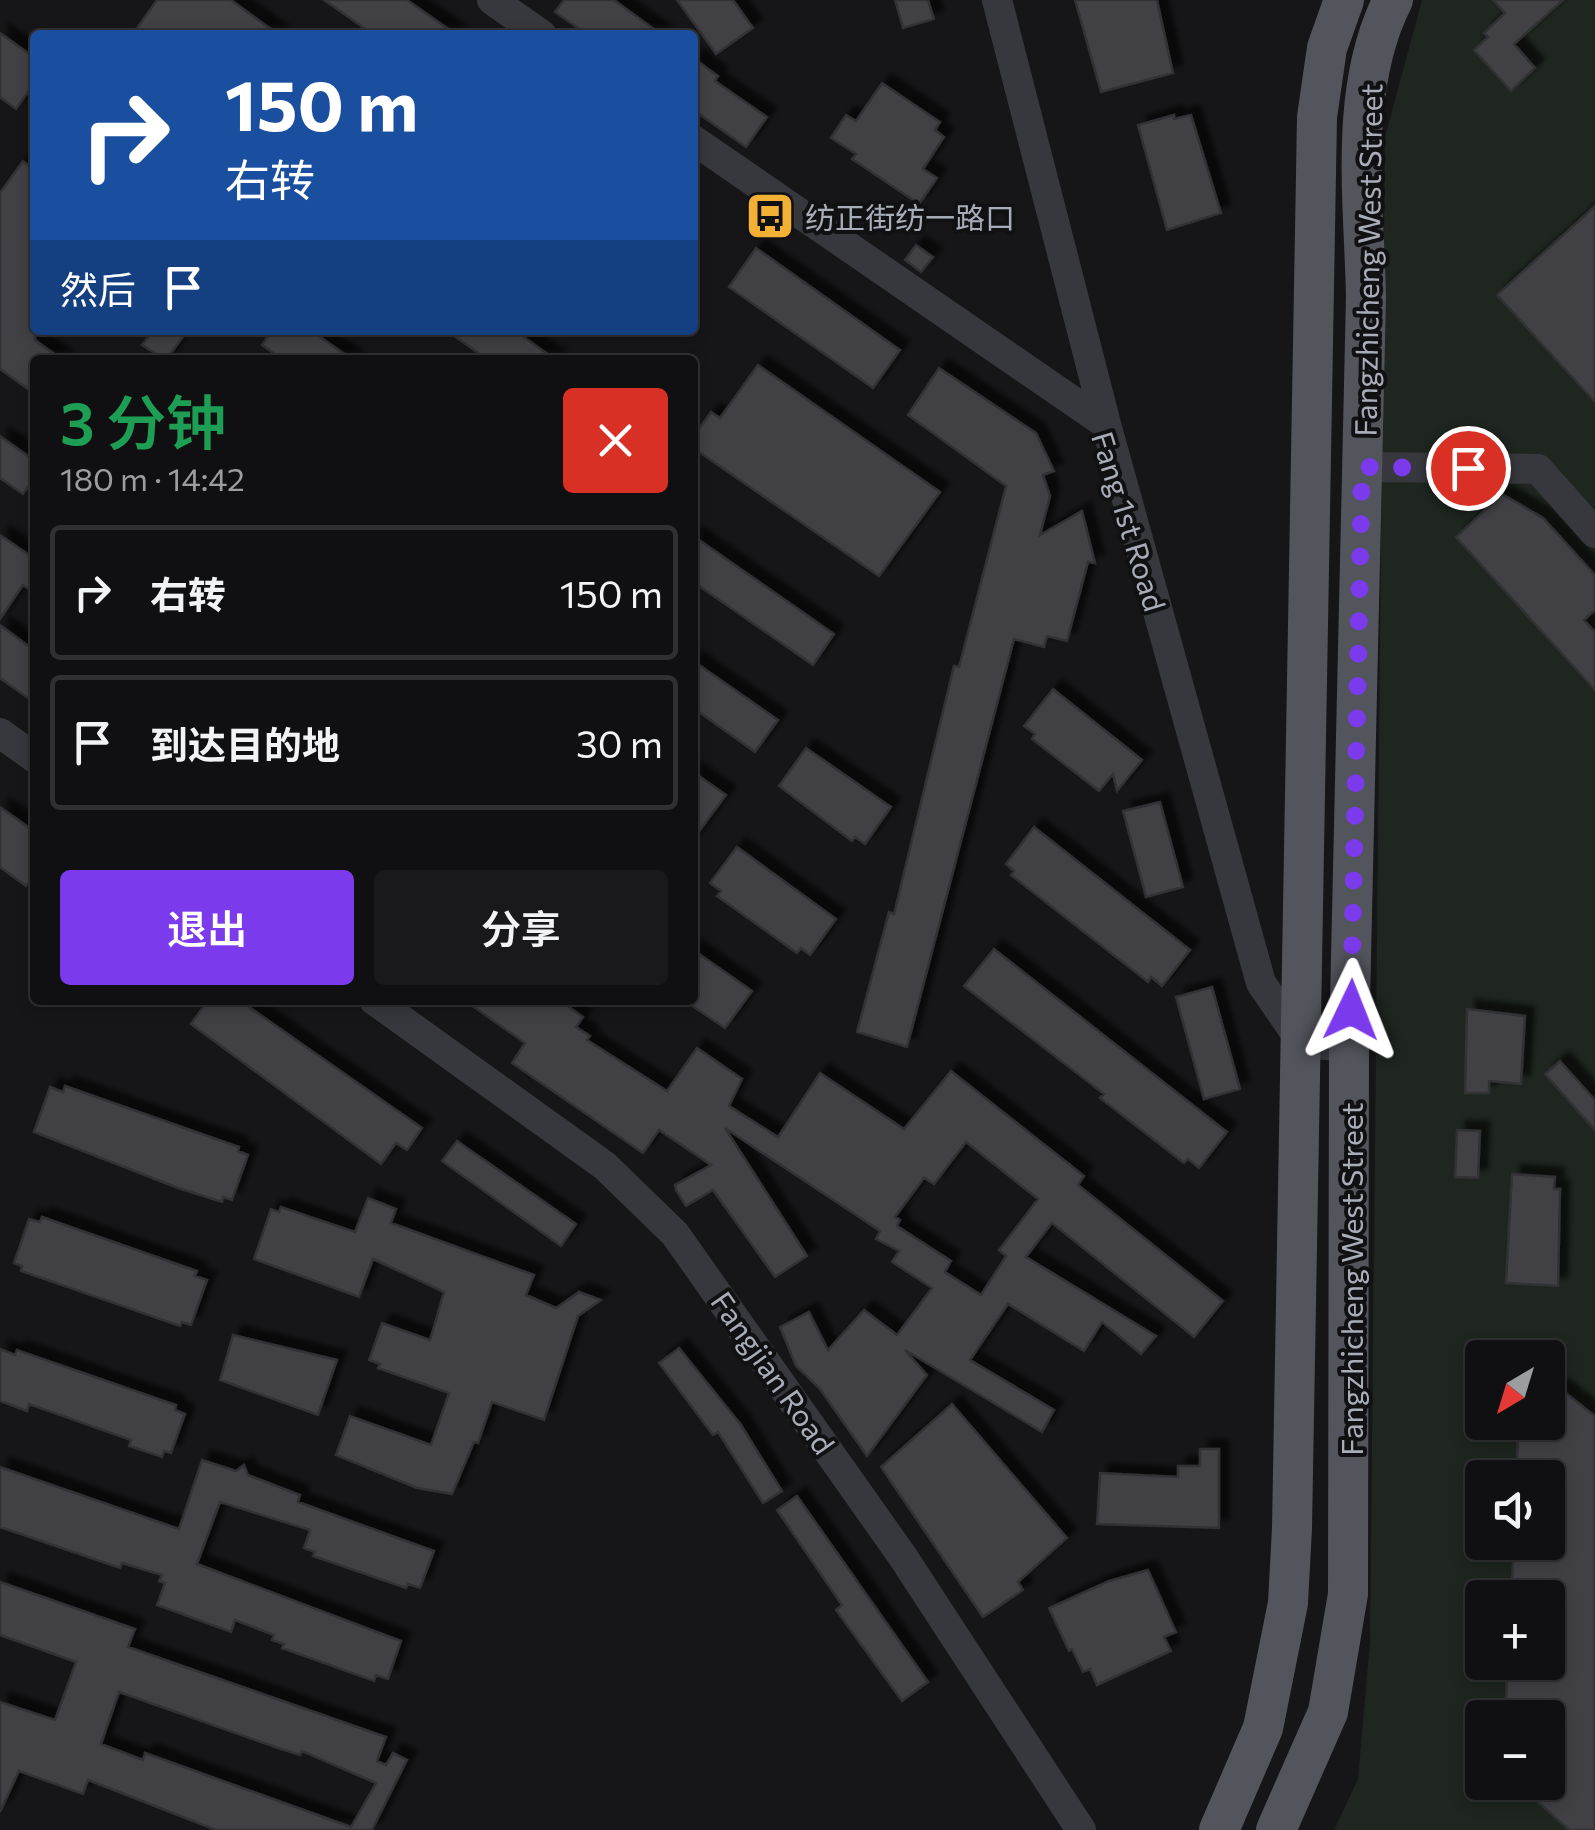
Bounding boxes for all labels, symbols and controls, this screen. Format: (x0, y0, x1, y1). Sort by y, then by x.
text: 150 m (225, 60, 418, 145)
icon: right (60, 70, 190, 200)
street label: Fangzhicheng West Street (1345, 83, 1389, 437)
text: 右转 (225, 151, 315, 206)
bus stop icon: 纺正街纺一路口 (744, 190, 796, 242)
place label: 纺正街纺一路口 (805, 198, 1015, 235)
icon: arrive (156, 260, 211, 315)
text: 然后 (60, 265, 136, 312)
text: 3 分钟 (60, 384, 226, 457)
button: close (563, 388, 668, 493)
pin (1426, 426, 1511, 511)
street label: Fang 1st Road (1085, 427, 1175, 615)
icon: arrive (1441, 441, 1496, 496)
text: 180 m · 14:42 (60, 458, 245, 498)
icon: right (65, 565, 120, 620)
text: 150 m (560, 569, 663, 616)
text: 右转 (150, 570, 226, 617)
icon: arrive (65, 715, 120, 770)
text: 30 m (576, 719, 663, 766)
text: 到达目的地 (150, 720, 340, 767)
button: 退出 (60, 870, 354, 985)
button: 分享 (374, 870, 668, 985)
position arrow (1299, 958, 1403, 1062)
street label: Fangzhicheng West Street (1332, 1102, 1369, 1456)
street label: Fangjian Road (704, 1284, 844, 1460)
north arrow (1465, 1340, 1565, 1440)
map controls (1465, 1340, 1565, 1800)
button: sound (1465, 1460, 1565, 1560)
button: + (1465, 1580, 1565, 1680)
button: − (1465, 1700, 1565, 1800)

